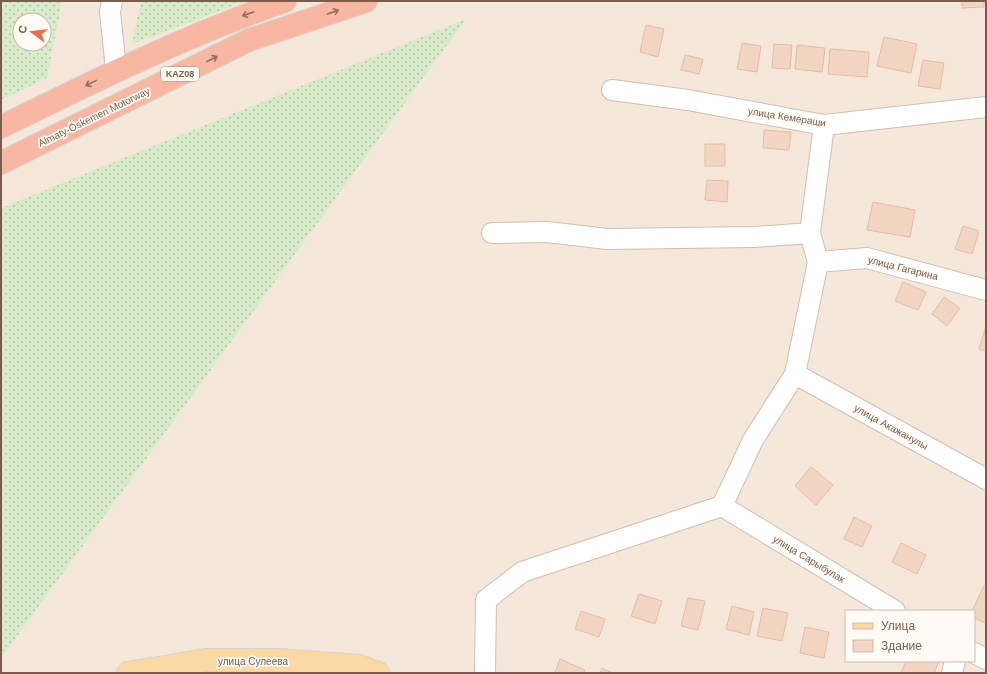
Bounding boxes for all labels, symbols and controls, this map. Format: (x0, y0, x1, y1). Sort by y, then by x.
one-way arrow (326, 8, 339, 15)
one-way arrow (243, 10, 255, 18)
north arrow (12, 12, 52, 52)
text: С (16, 24, 29, 35)
one-way arrow (205, 55, 217, 62)
road number: KAZ08 (161, 67, 199, 81)
one-way arrow (85, 80, 97, 87)
street label: Almaty-Öskemen Motorway (36, 85, 152, 149)
street label: улица Кемераши (747, 105, 827, 129)
street label: улица Гагарина (867, 254, 940, 282)
street label: улица Акажанулы (852, 402, 930, 452)
street label: улица Сарыбулак (771, 533, 847, 585)
legend (845, 610, 975, 662)
text: Улица (881, 619, 915, 633)
text: Здание (881, 639, 922, 653)
street label: улица Сулеева (218, 656, 288, 667)

